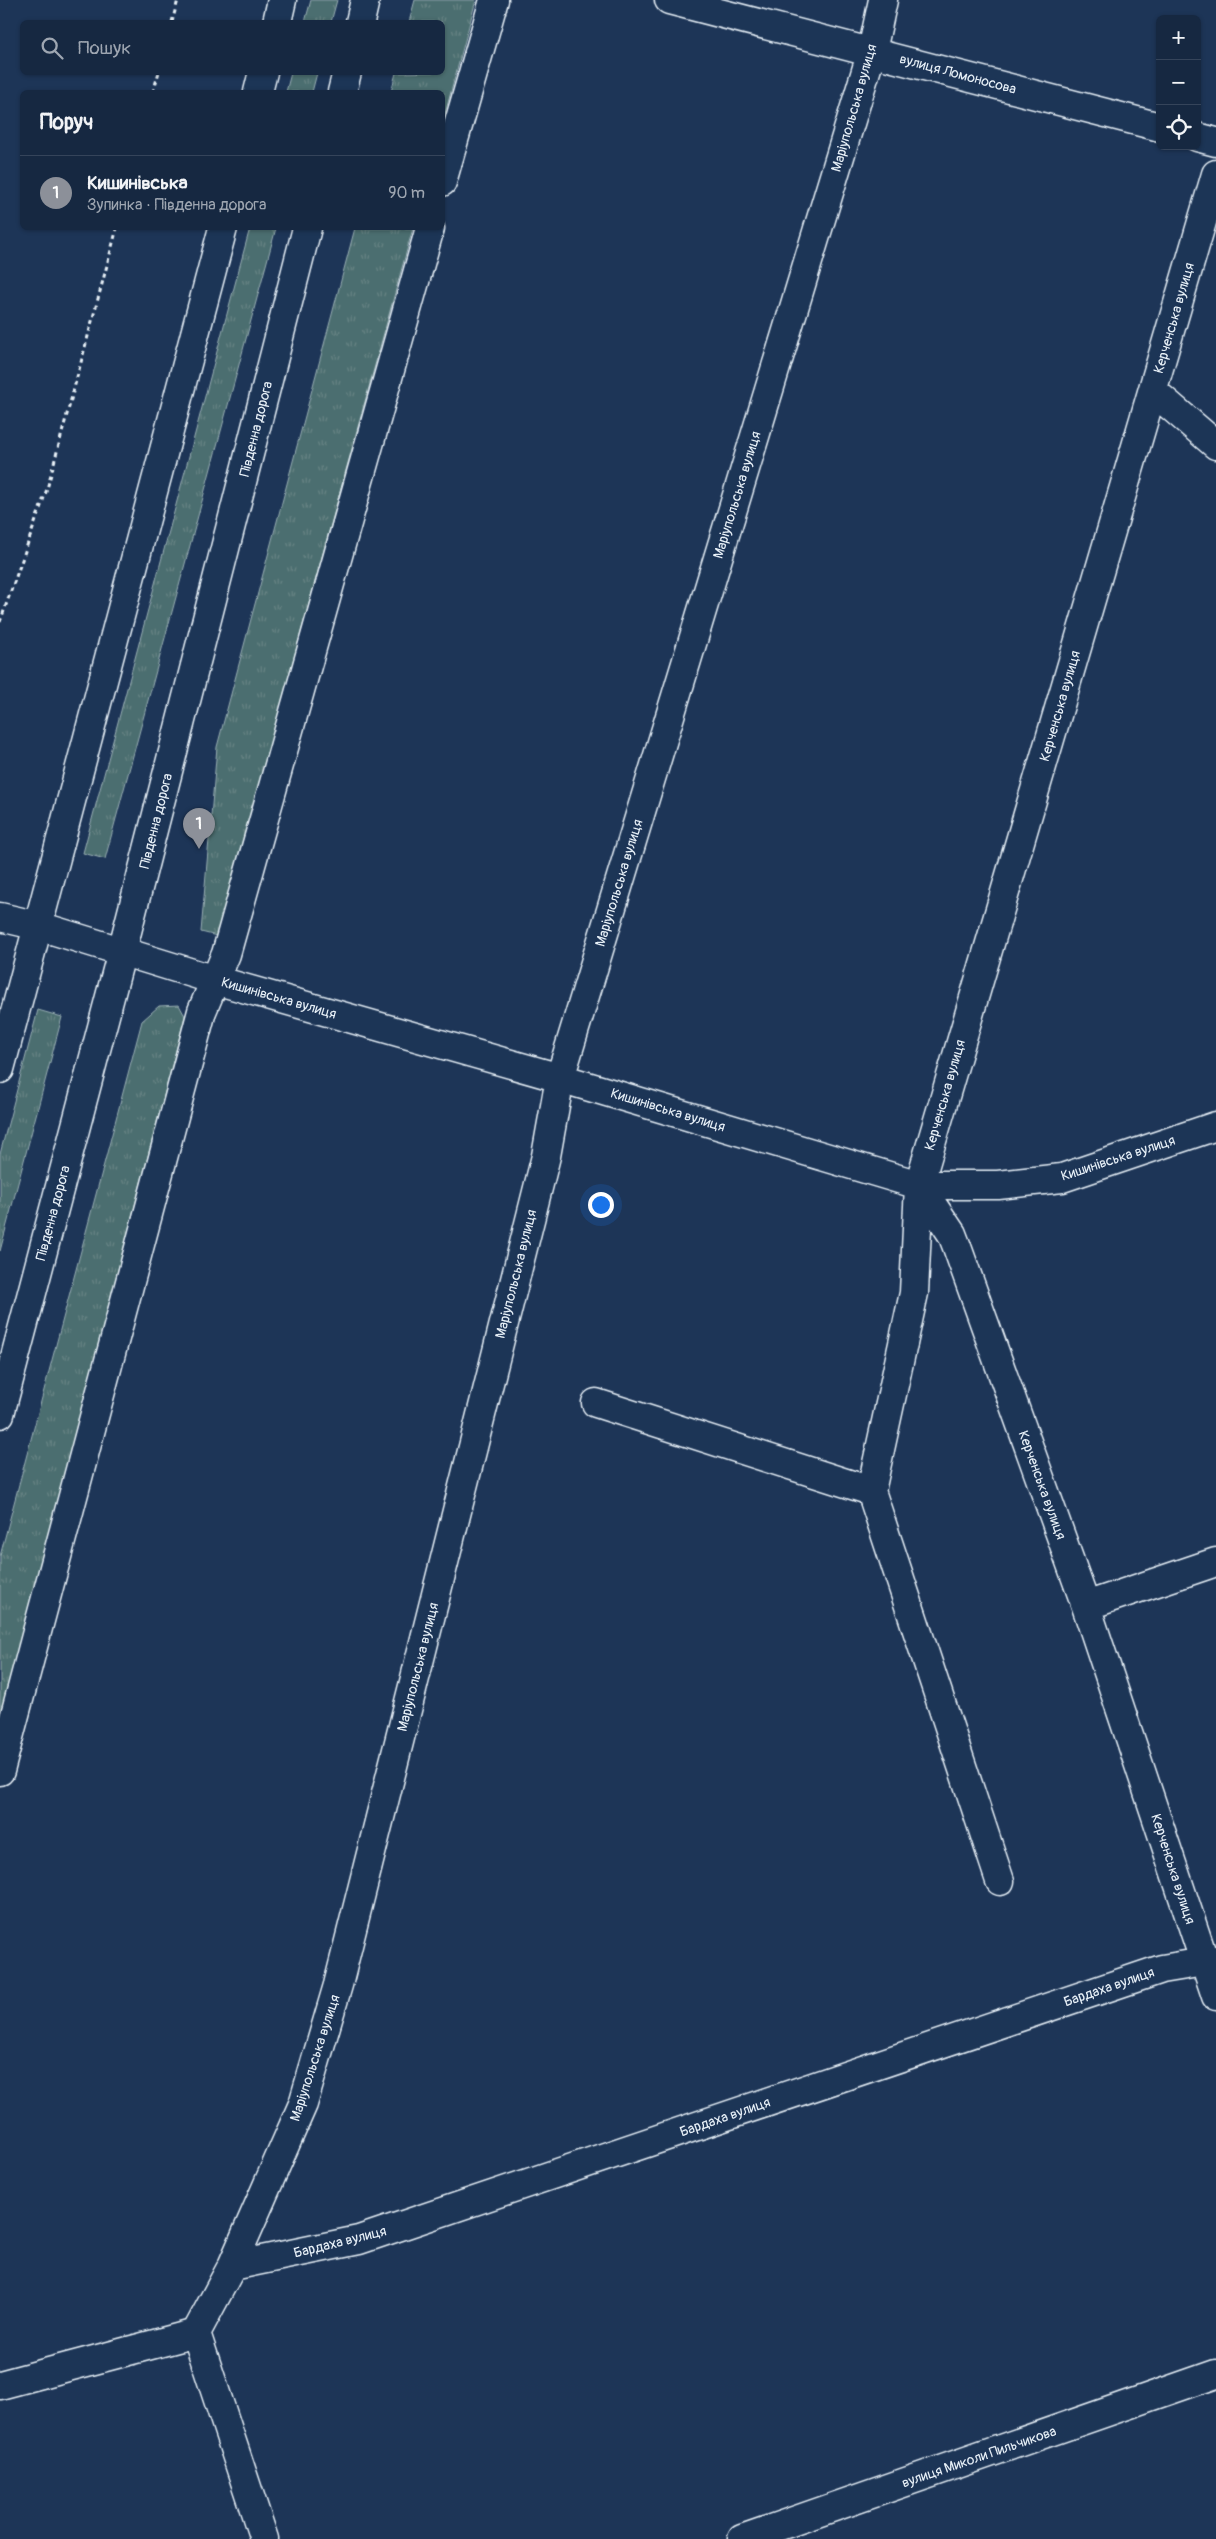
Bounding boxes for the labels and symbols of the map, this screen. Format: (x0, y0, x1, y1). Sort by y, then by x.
street label: Маріупольська вулиця (828, 42, 880, 174)
street label: вулиця Ломоносова (898, 50, 1018, 98)
street label: Керченська вулиця (1150, 261, 1198, 375)
street label: Південна дорога (236, 379, 276, 479)
street label: Маріупольська вулиця (710, 429, 764, 561)
street label: Керченська вулиця (1036, 649, 1084, 763)
street label: Південна дорога (136, 771, 176, 871)
pin: 1 (183, 808, 215, 849)
street label: Маріупольська вулиця (592, 817, 646, 949)
street label: Кишинівська вулиця (219, 973, 339, 1023)
street label: Керченська вулиця (921, 1038, 969, 1152)
street label: Кишинівська вулиця (609, 1084, 727, 1136)
street label: Кишинівська вулиця (1059, 1132, 1177, 1184)
street label: Південна дорога (32, 1163, 74, 1263)
your location (588, 1192, 614, 1218)
street label: Маріупольська вулиця (492, 1208, 540, 1340)
street label: Керченська вулиця (1014, 1428, 1070, 1542)
street label: Маріупольська вулиця (394, 1601, 442, 1733)
street label: Керченська вулиця (1147, 1812, 1199, 1926)
street label: Бардаха вулиця (1061, 1964, 1157, 2010)
street label: Маріупольська вулиця (286, 1992, 344, 2124)
street label: Бардаха вулиця (677, 2094, 773, 2140)
street label: Бардаха вулиця (292, 2222, 388, 2262)
street label: вулиця Миколи Пильчикова (899, 2423, 1059, 2491)

